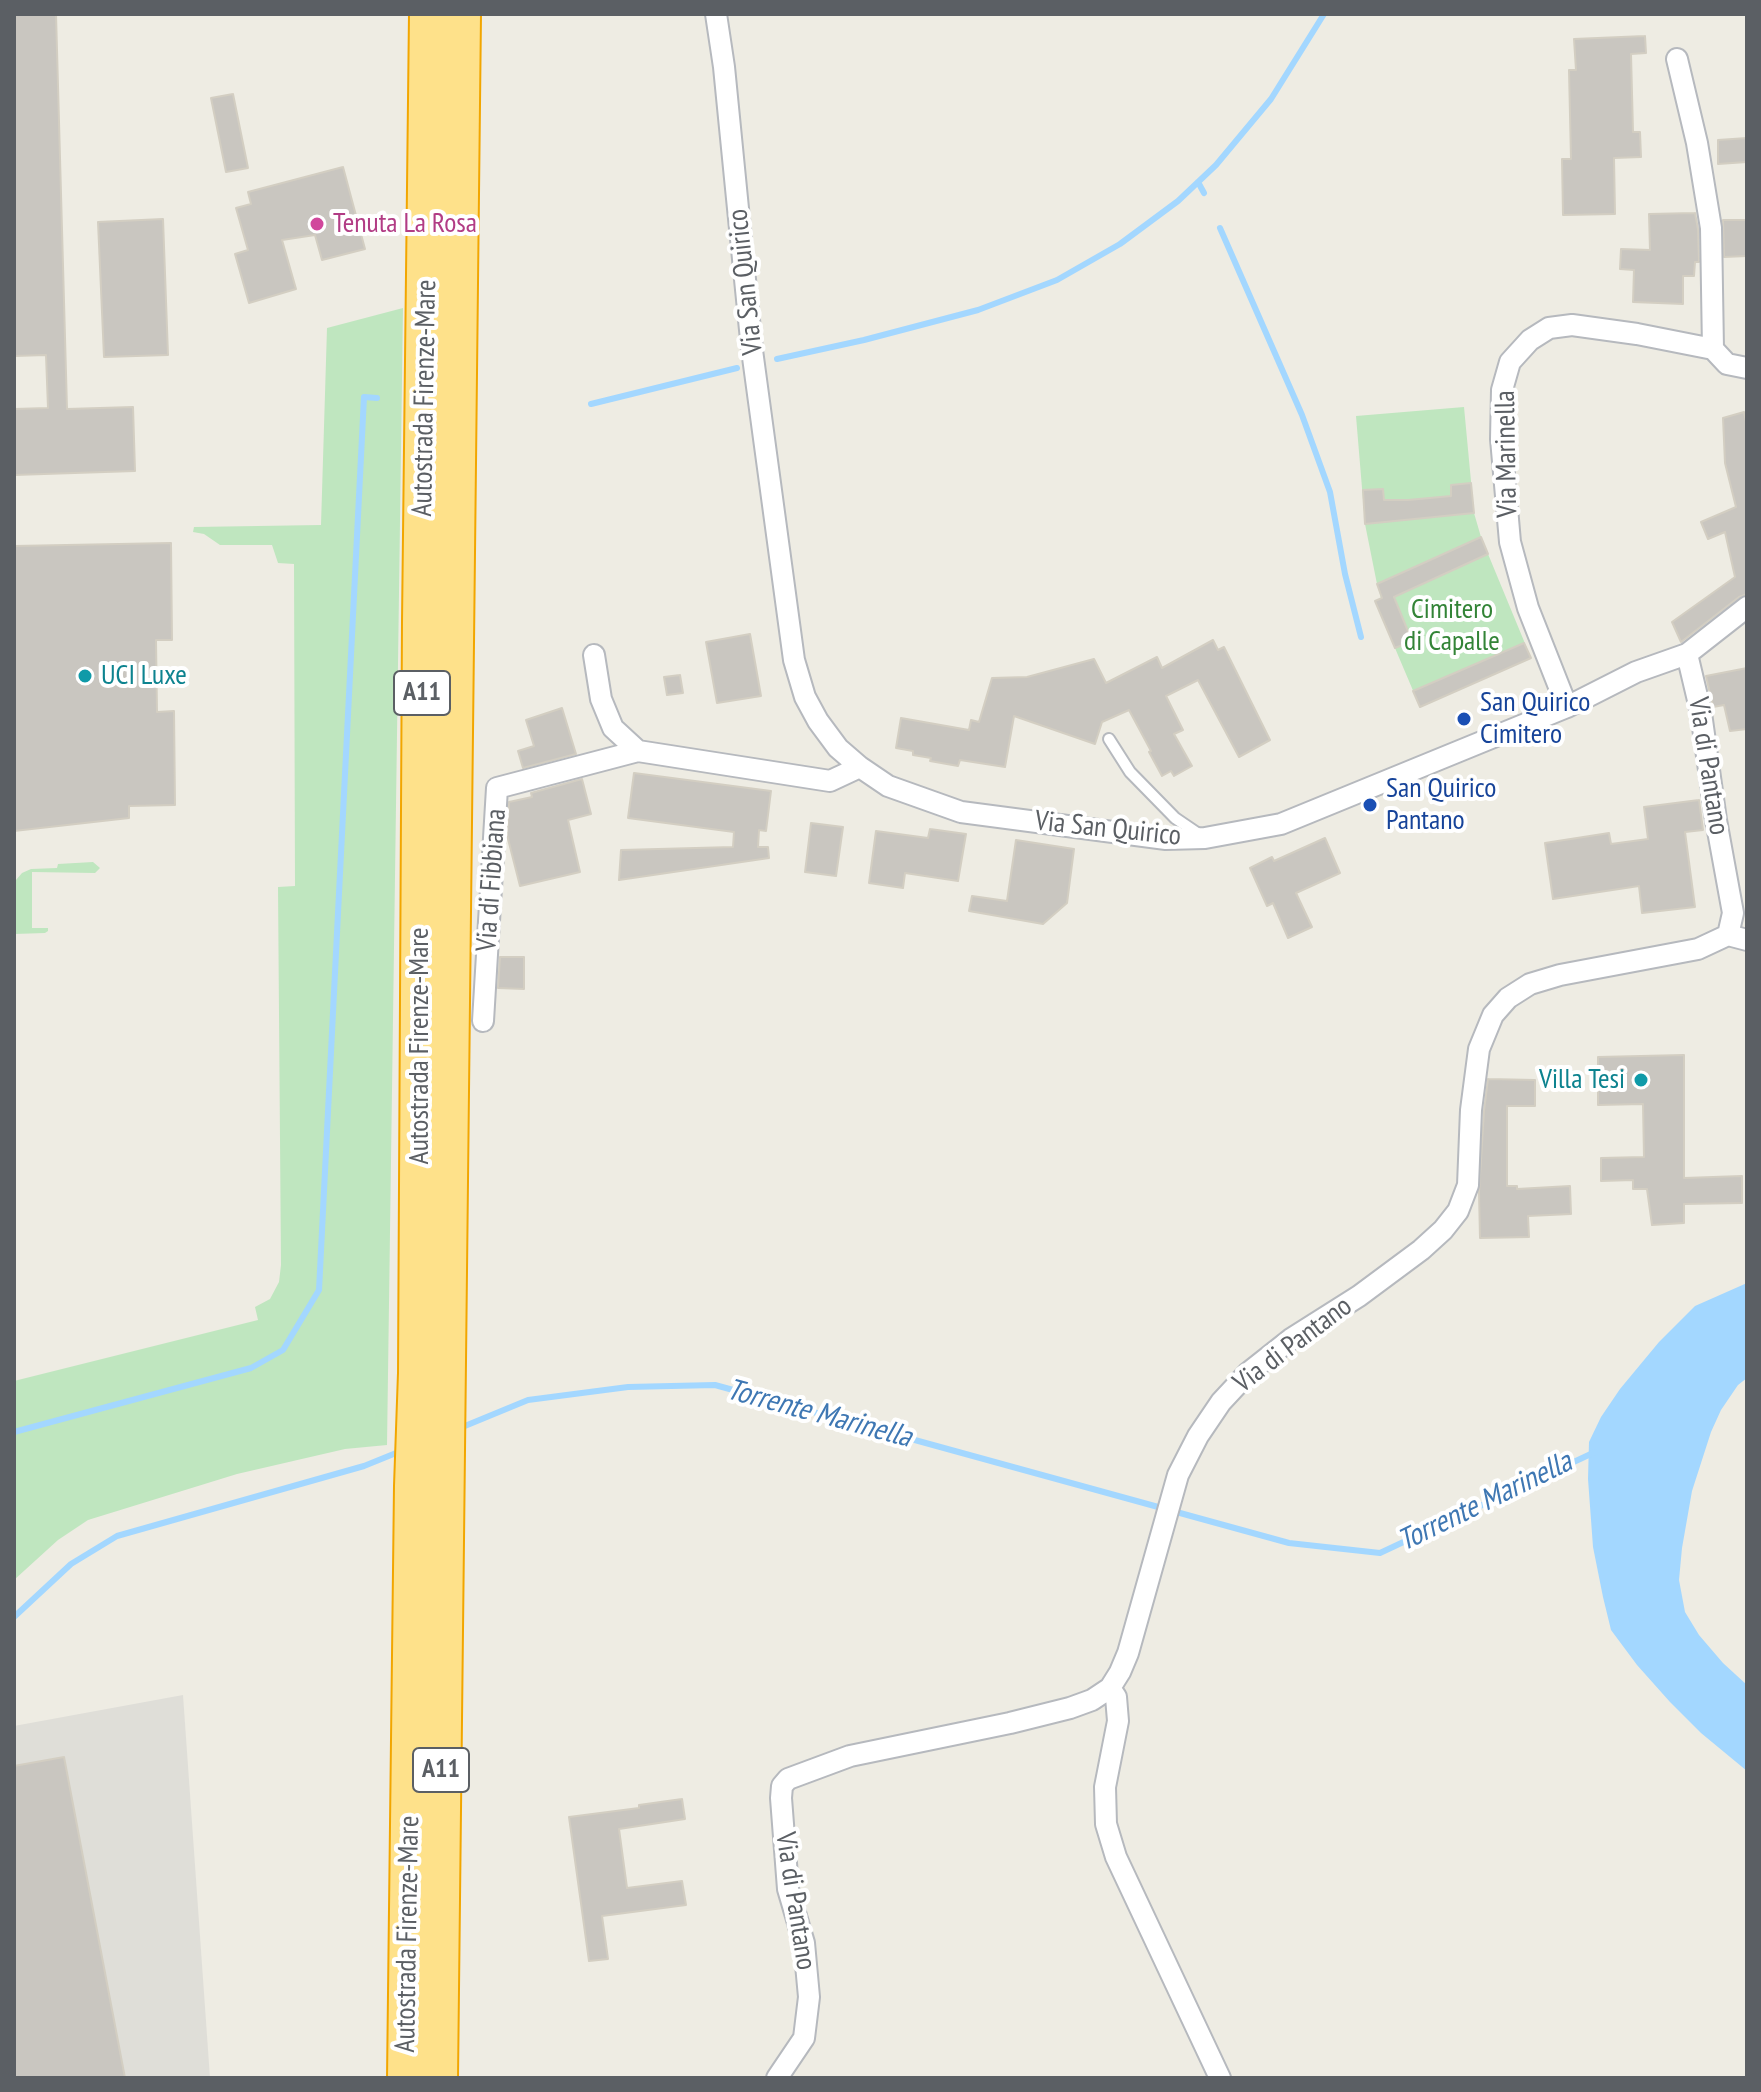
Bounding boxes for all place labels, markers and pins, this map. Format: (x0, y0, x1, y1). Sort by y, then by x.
place label: Tenuta La Rosa (333, 207, 477, 241)
marker: Tenuta La Rosa (308, 215, 326, 233)
place label: UCI Luxe (101, 659, 187, 693)
marker: UCI Luxe (76, 667, 94, 685)
place label: San Quirico Cimitero (1480, 686, 1590, 752)
marker: San Quirico Cimitero (1455, 710, 1473, 728)
place label: San Quirico Pantano (1386, 772, 1496, 838)
marker: San Quirico Pantano (1361, 796, 1379, 814)
place label: Villa Tesi (1539, 1063, 1625, 1097)
marker: Villa Tesi (1632, 1071, 1650, 1089)

